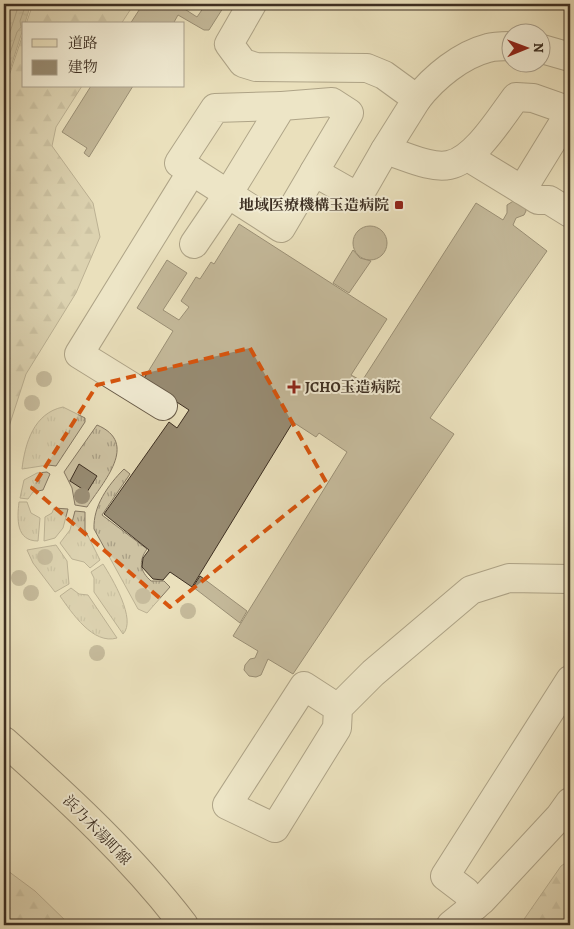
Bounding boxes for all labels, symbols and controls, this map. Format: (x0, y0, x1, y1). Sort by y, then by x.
legend (22, 22, 185, 88)
north arrow (502, 22, 552, 72)
text: 道路 (68, 33, 98, 53)
text: N (529, 43, 548, 53)
text: 建物 (68, 57, 98, 77)
place label: 地域医療機構玉造病院 (239, 195, 389, 215)
marker: 地域医療機構玉造病院 (393, 199, 405, 211)
place label: JCHO玉造病院 (305, 377, 401, 397)
marker: JCHO玉造病院 (287, 380, 301, 394)
street label: 浜乃木湯町線 (59, 791, 135, 869)

